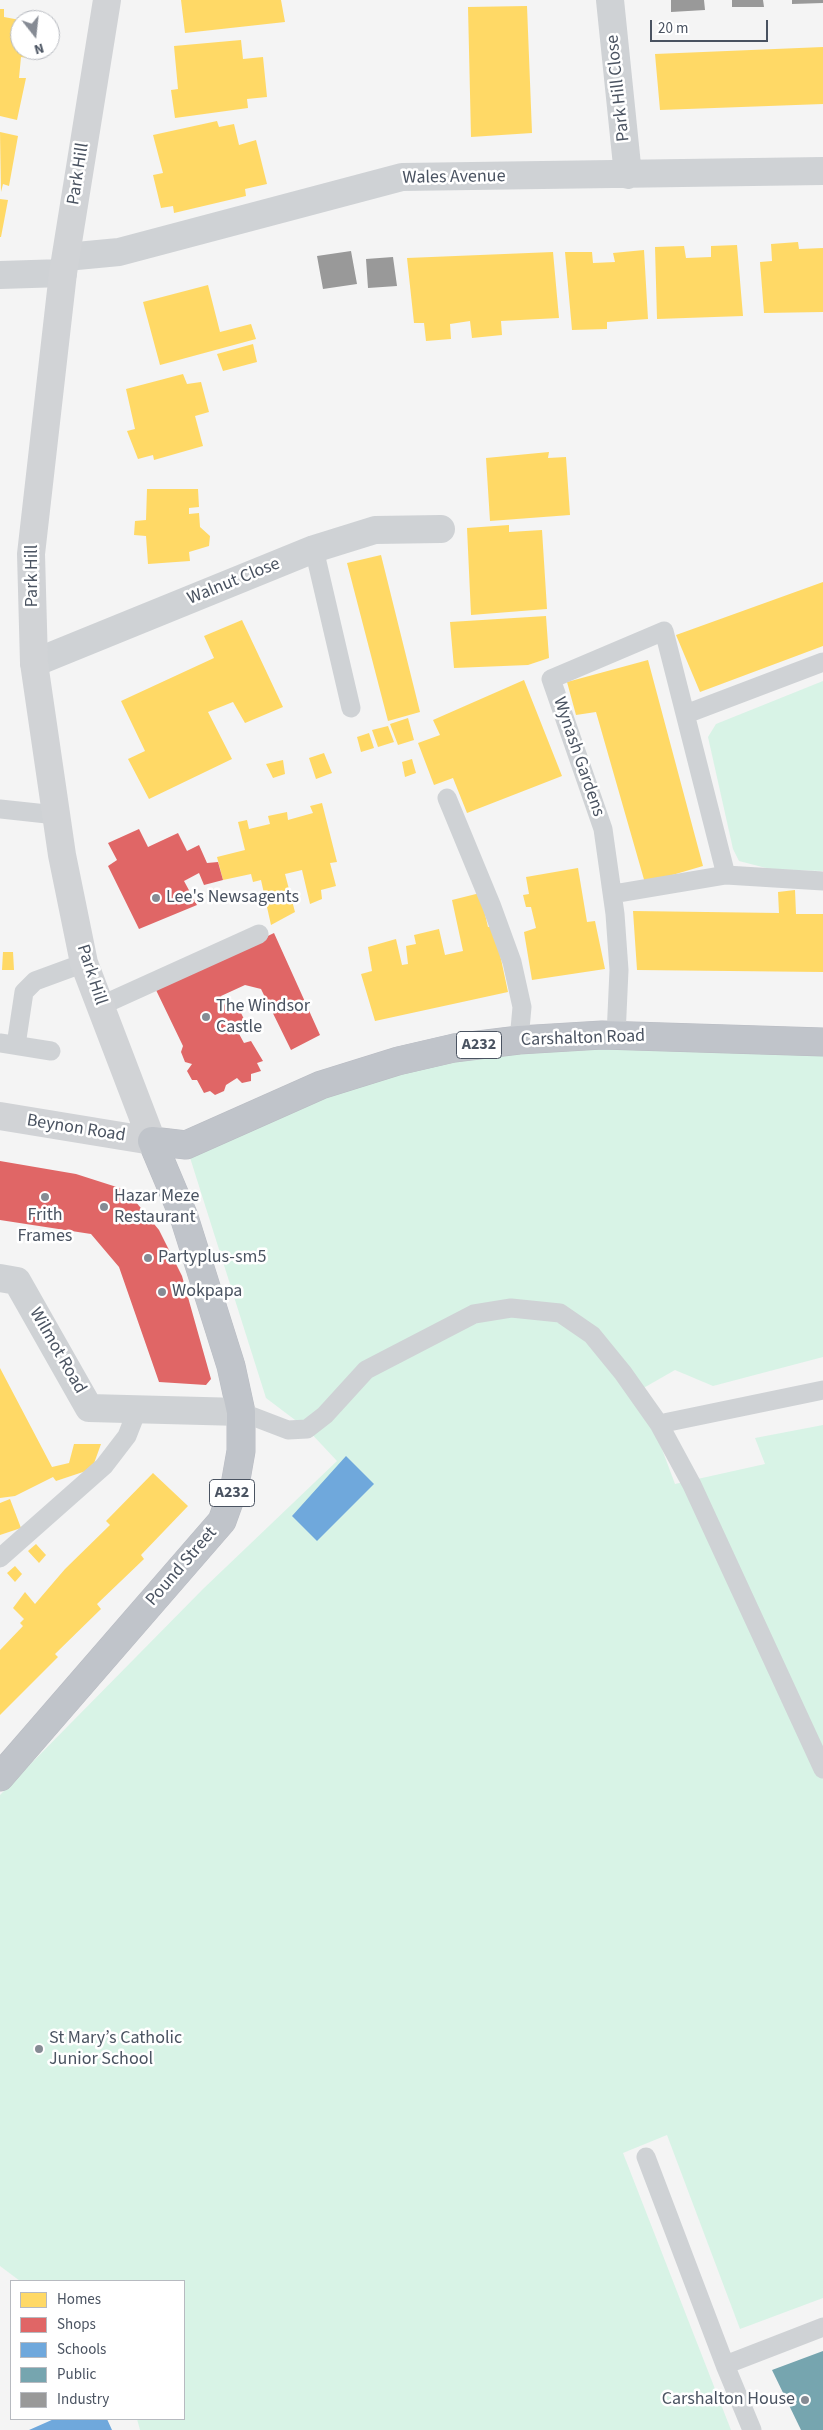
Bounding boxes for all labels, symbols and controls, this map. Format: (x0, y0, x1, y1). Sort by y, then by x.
north arrow (10, 10, 60, 60)
scale bar (653, 10, 770, 42)
text: 20 m (658, 18, 688, 39)
street label: Park Hill Close (603, 34, 635, 142)
text: N (32, 38, 46, 59)
street label: Park Hill (63, 141, 95, 207)
street label: Wales Avenue (402, 166, 506, 190)
street label: Park Hill (22, 545, 44, 607)
street label: Walnut Close (185, 554, 283, 610)
street label: Wynash Gardens (547, 694, 609, 820)
place label: Lee's Newsagents (166, 887, 299, 909)
marker: Lee's Newsagents (150, 892, 162, 904)
street label: Park Hill (71, 942, 111, 1008)
place label: The Windsor Castle (216, 996, 310, 1038)
marker: The Windsor Castle (200, 1011, 212, 1023)
street label: Carshalton Road (521, 1026, 645, 1052)
road number: A232 (456, 1032, 502, 1058)
street label: Beynon Road (25, 1111, 127, 1147)
place label: Hazar Meze Restaurant (114, 1186, 199, 1228)
marker: Frith Frames (39, 1191, 51, 1203)
marker: Hazar Meze Restaurant (98, 1201, 110, 1213)
place label: Frith Frames (18, 1205, 72, 1248)
place label: Partyplus-sm5 (158, 1247, 266, 1269)
marker: Partyplus-sm5 (142, 1252, 154, 1264)
place label: Wokpapa (172, 1281, 242, 1303)
marker: Wokpapa (156, 1286, 168, 1298)
street label: Wilmot Road (24, 1304, 90, 1398)
road number: A232 (210, 1480, 254, 1506)
street label: Pound Street (142, 1523, 222, 1611)
place label: St Mary’s Catholic Junior School (49, 2028, 182, 2070)
marker: St Mary’s Catholic Junior School (33, 2043, 45, 2055)
legend (10, 2280, 185, 2420)
text: Homes (57, 2289, 101, 2310)
text: Shops (57, 2314, 96, 2335)
text: Schools (57, 2339, 106, 2360)
text: Public (57, 2364, 96, 2385)
text: Industry (57, 2389, 109, 2410)
place label: Carshalton House (662, 2389, 795, 2411)
marker: Carshalton House (799, 2394, 811, 2406)

